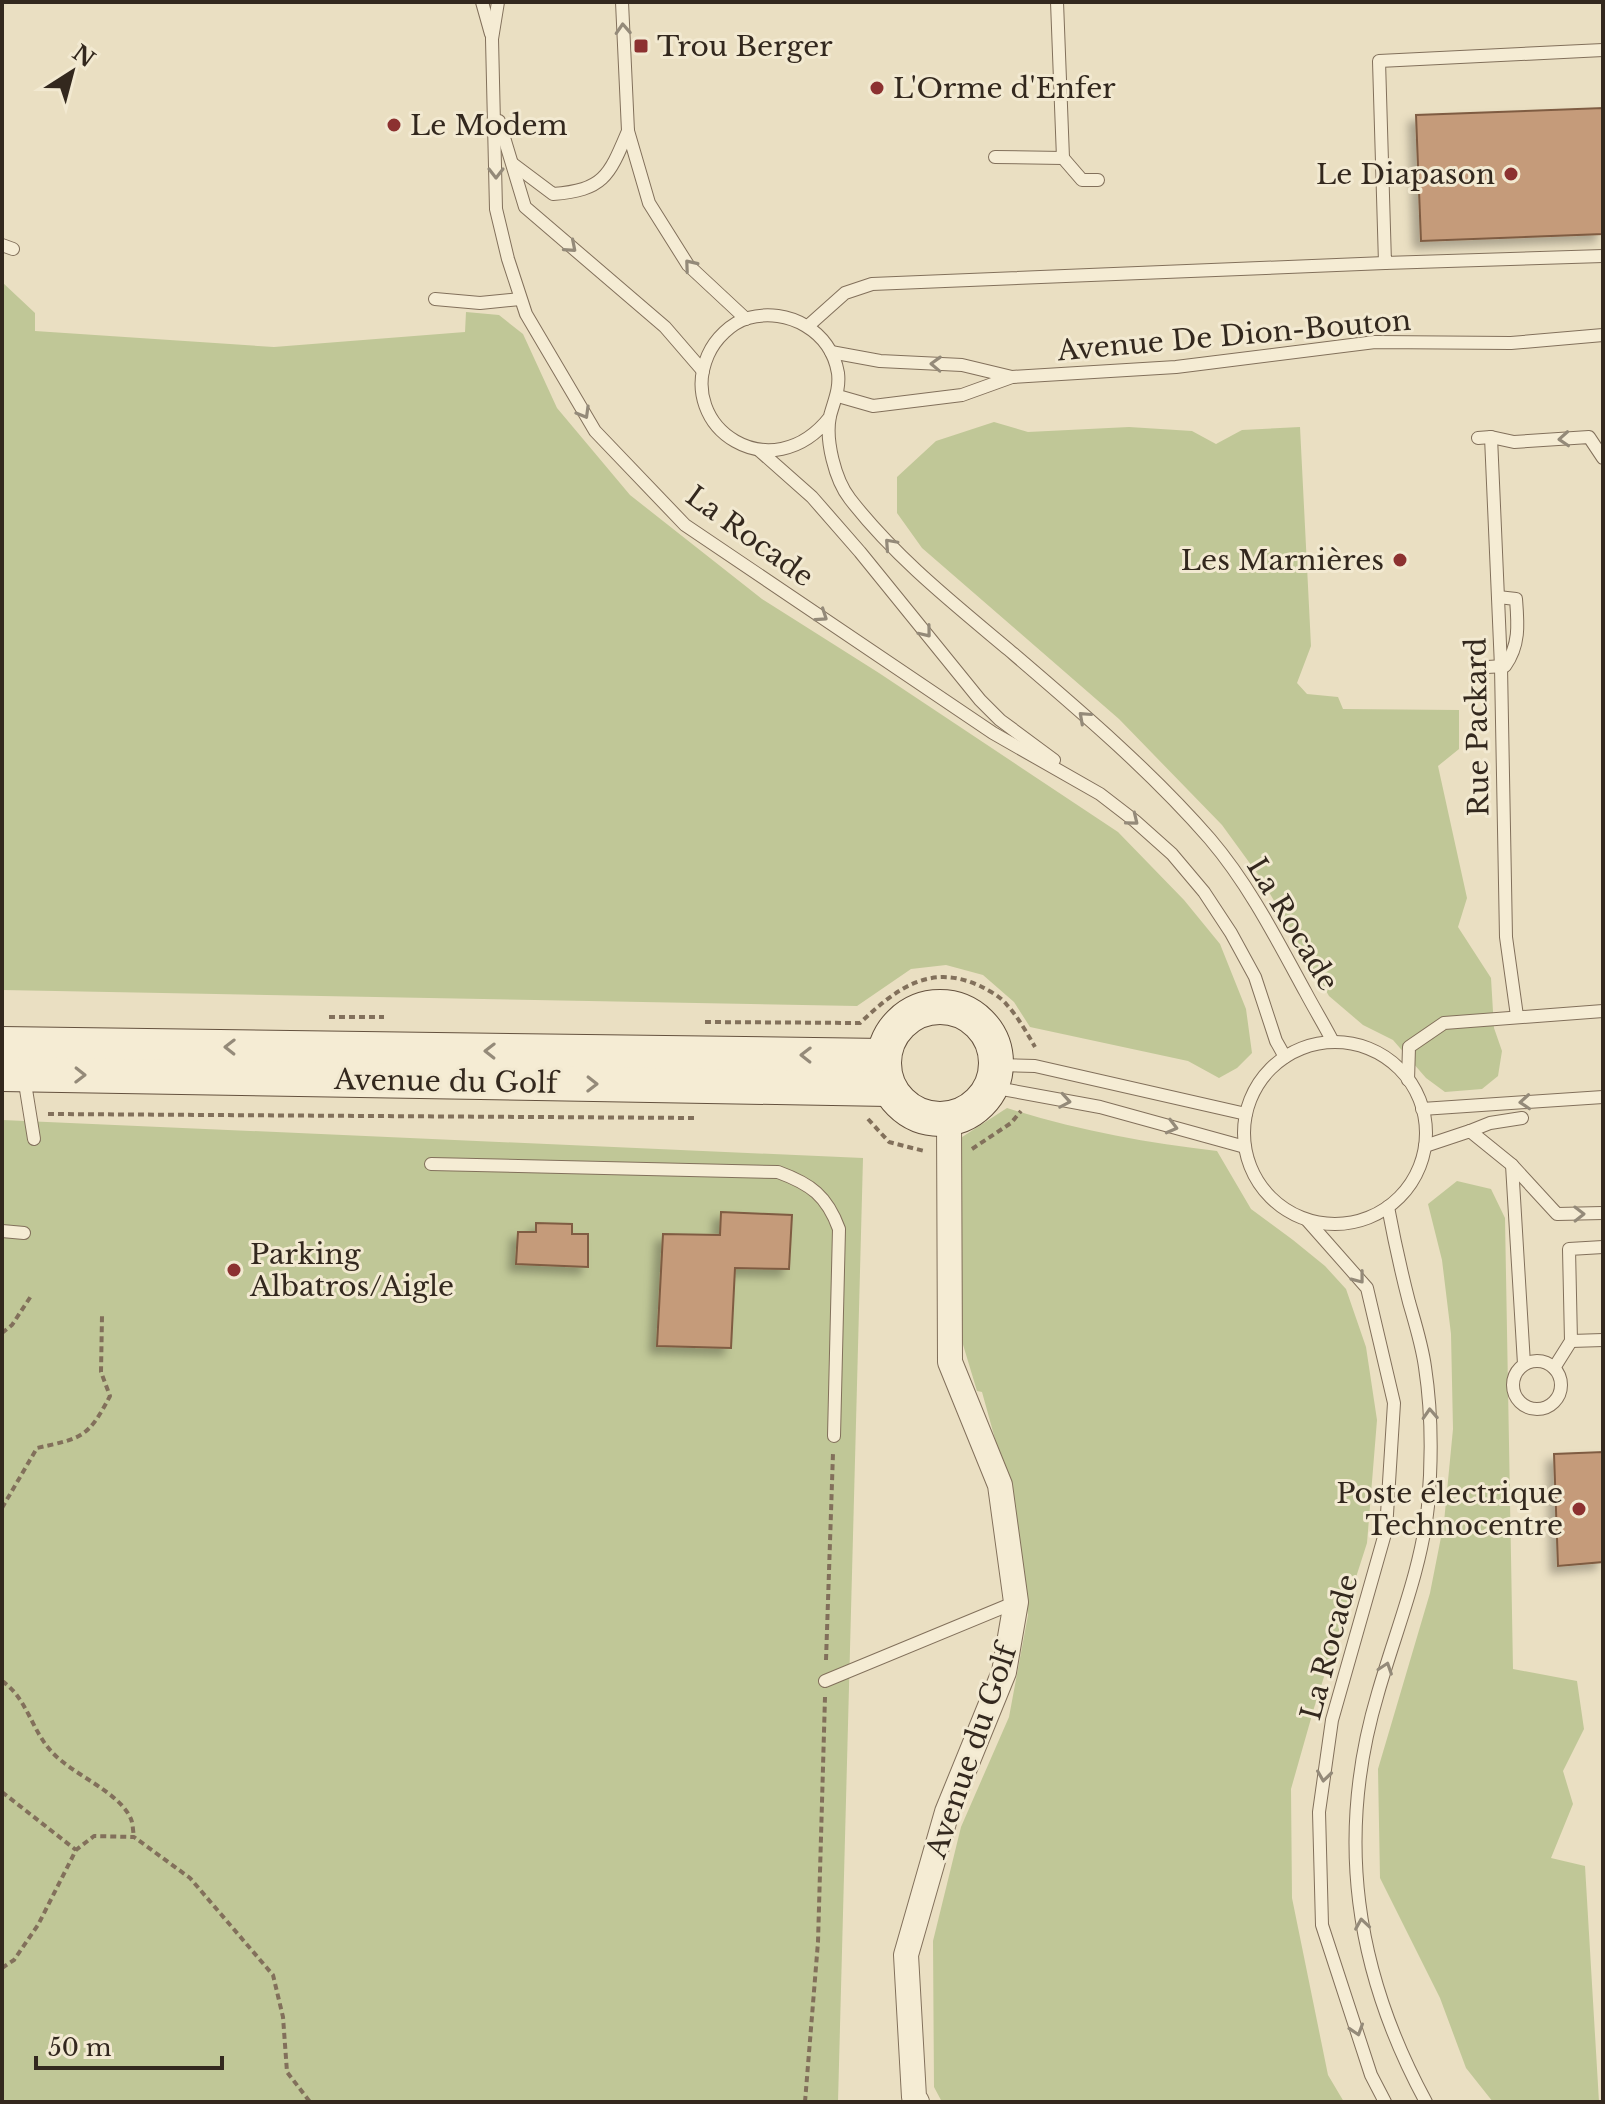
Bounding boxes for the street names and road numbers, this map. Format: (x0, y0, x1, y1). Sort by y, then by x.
street label: Avenue De Dion-Bouton (1055, 303, 1412, 368)
street label: La Rocade (679, 478, 820, 594)
street label: Rue Packard (1458, 637, 1497, 817)
street label: La Rocade (1239, 851, 1346, 997)
street label: Avenue du Golf (333, 1062, 562, 1101)
street label: La Rocade (1293, 1571, 1366, 1724)
street label: Avenue du Golf (918, 1636, 1026, 1864)

